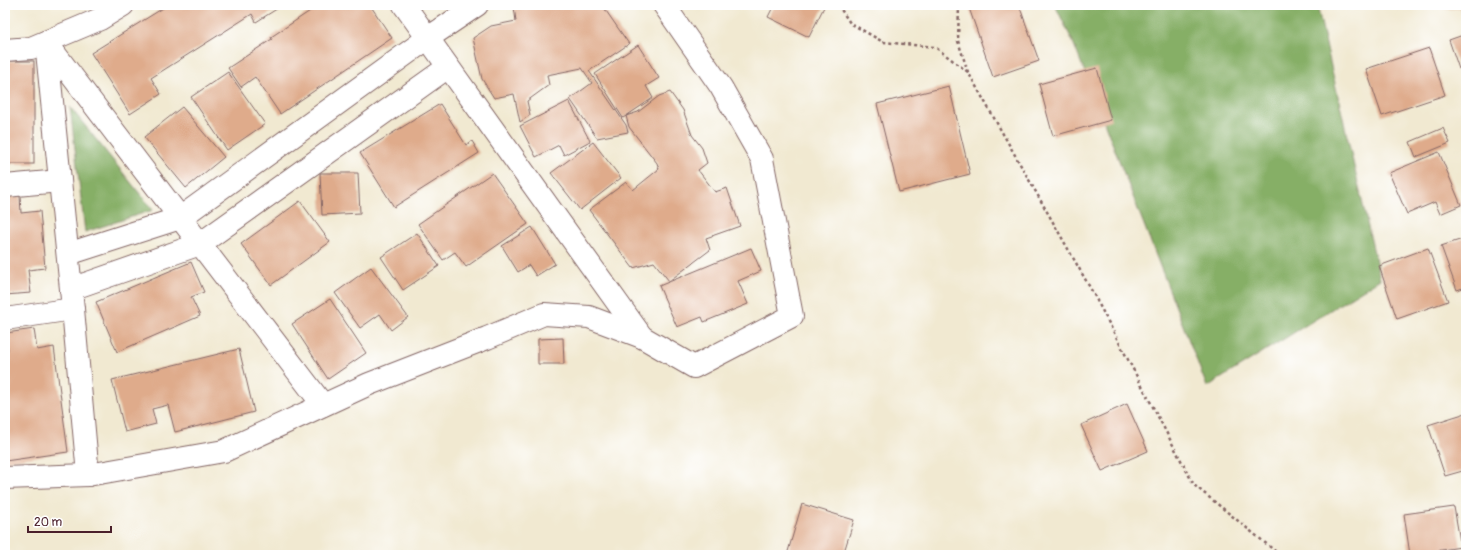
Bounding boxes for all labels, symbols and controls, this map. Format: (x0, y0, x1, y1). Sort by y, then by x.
scale bar (28, 508, 111, 534)
text: 20 m (34, 515, 63, 530)

